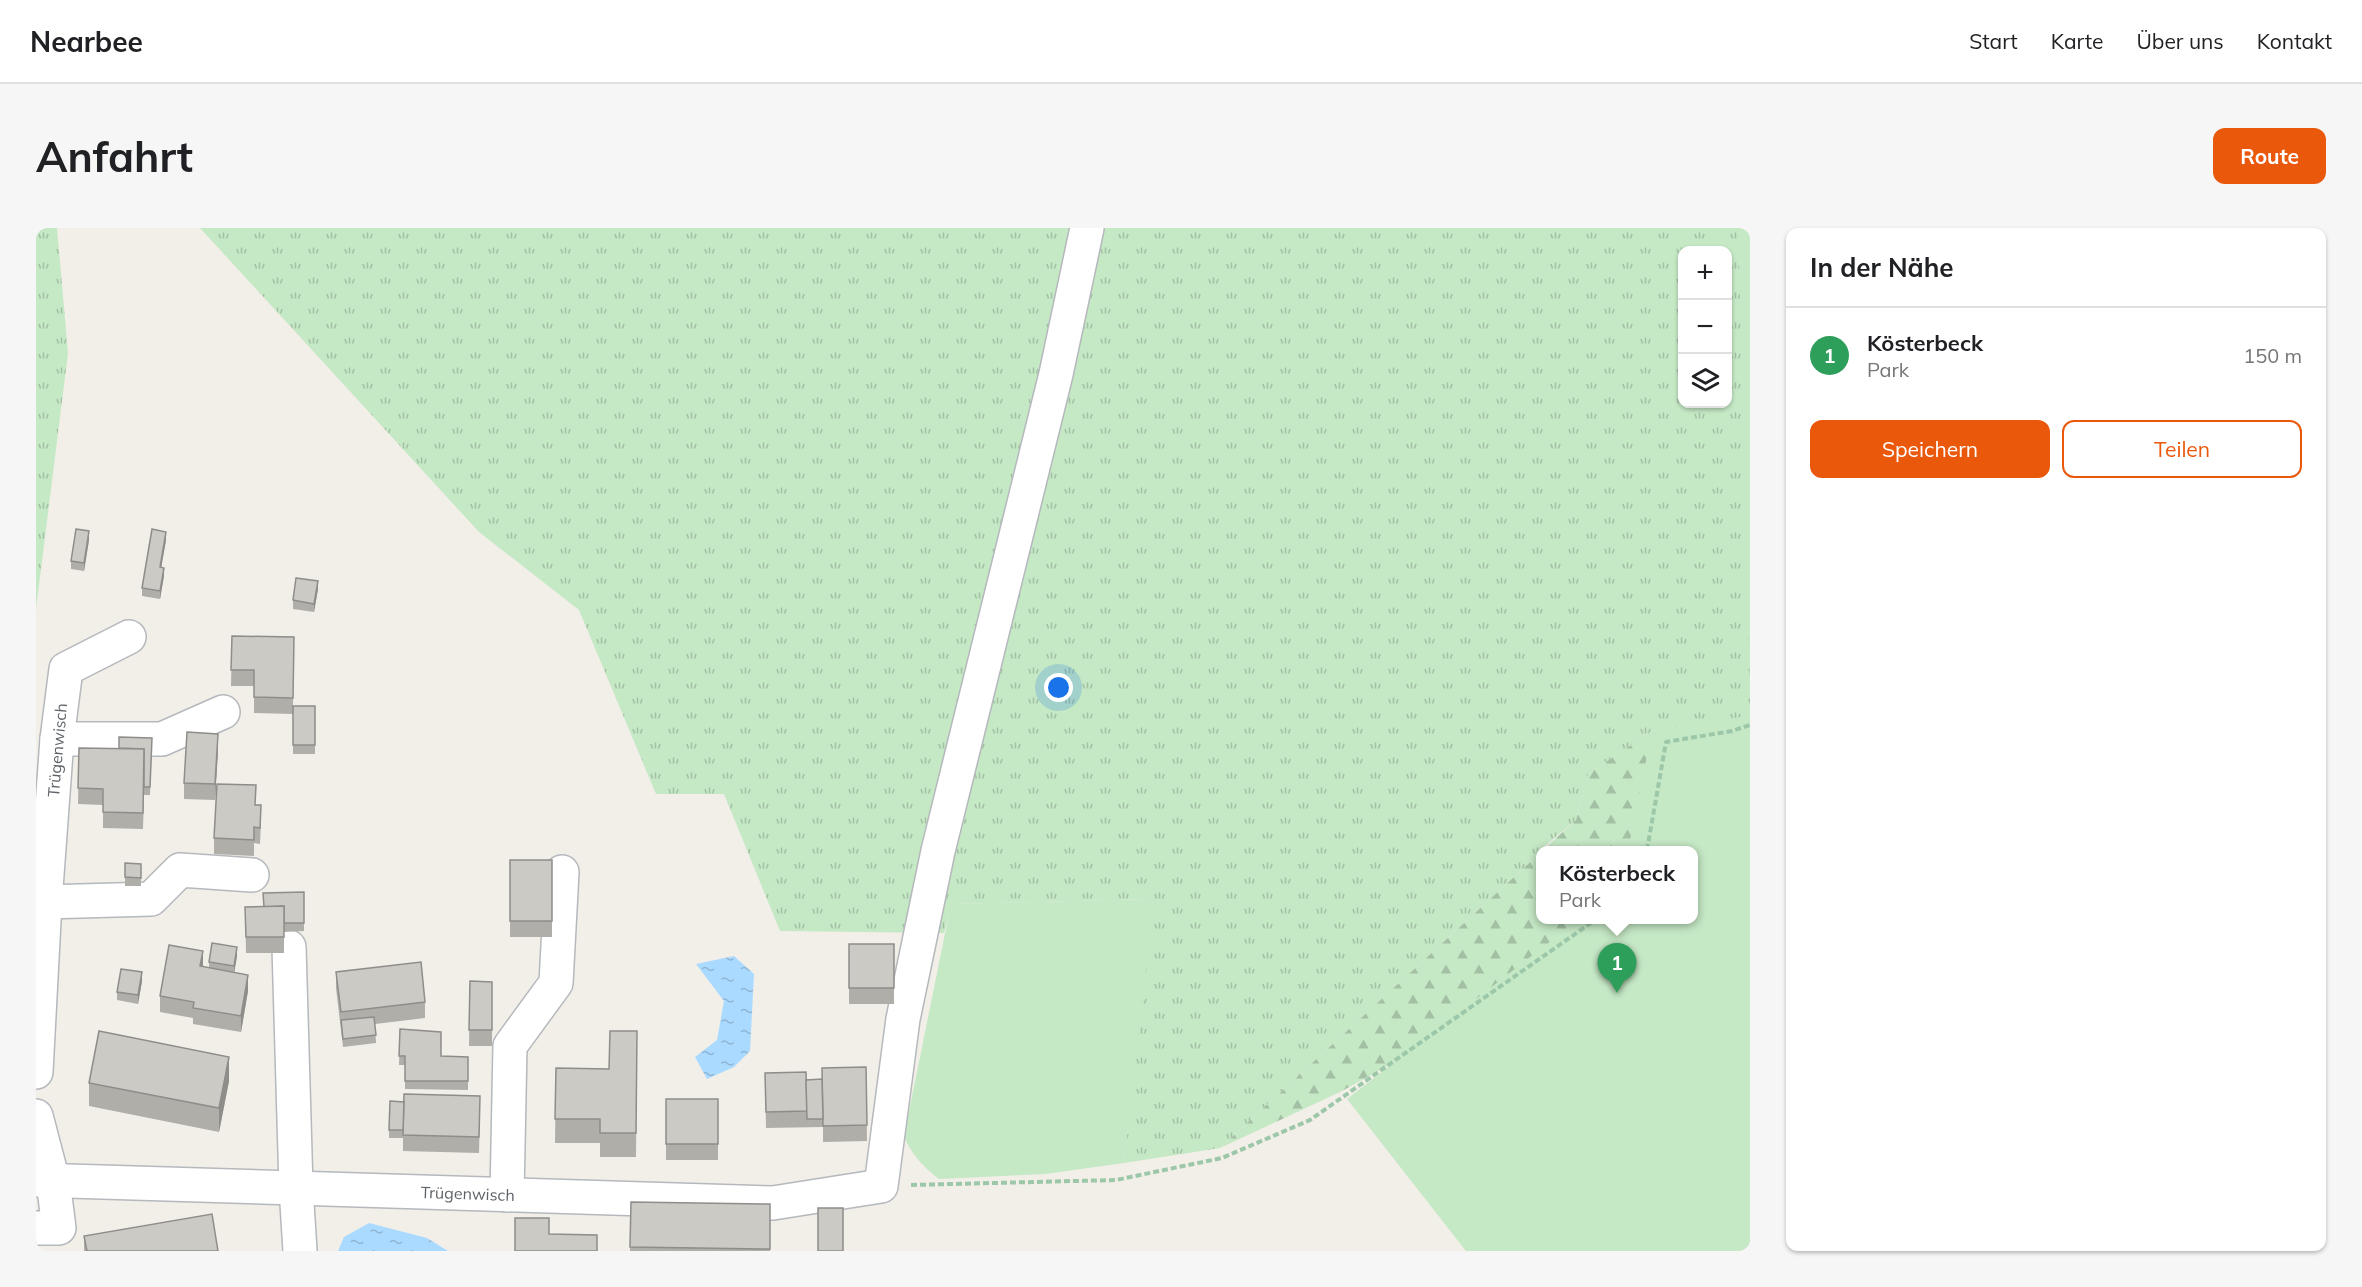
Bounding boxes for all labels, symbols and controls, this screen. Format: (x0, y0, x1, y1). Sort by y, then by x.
text: Nearbee (30, 24, 143, 59)
text: Start (1969, 28, 2018, 54)
text: Karte (2051, 28, 2103, 54)
text: Über uns (2136, 28, 2224, 54)
text: Kontakt (2257, 28, 2332, 54)
button: Route (2213, 128, 2326, 184)
text: Anfahrt (36, 130, 193, 183)
map controls (1678, 246, 1732, 408)
button: + (1678, 246, 1732, 300)
text: In der Nähe (1810, 251, 1954, 284)
button: − (1678, 300, 1732, 354)
text: Kösterbeck (1867, 329, 1983, 357)
text: 1 (1824, 343, 1836, 368)
text: 150 m (2243, 343, 2302, 368)
button: layers (1678, 354, 1732, 408)
text: Park (1867, 357, 1909, 382)
button: Speichern (1810, 420, 2050, 478)
button: Teilen (2062, 420, 2302, 478)
your location (1044, 673, 1073, 702)
street label: Trügenwisch (43, 702, 71, 798)
popup (1536, 846, 1698, 924)
text: Kösterbeck (1559, 859, 1675, 887)
text: Park (1559, 887, 1601, 912)
pin: 1 (1598, 944, 1636, 993)
street label: Trügenwisch (420, 1182, 515, 1205)

